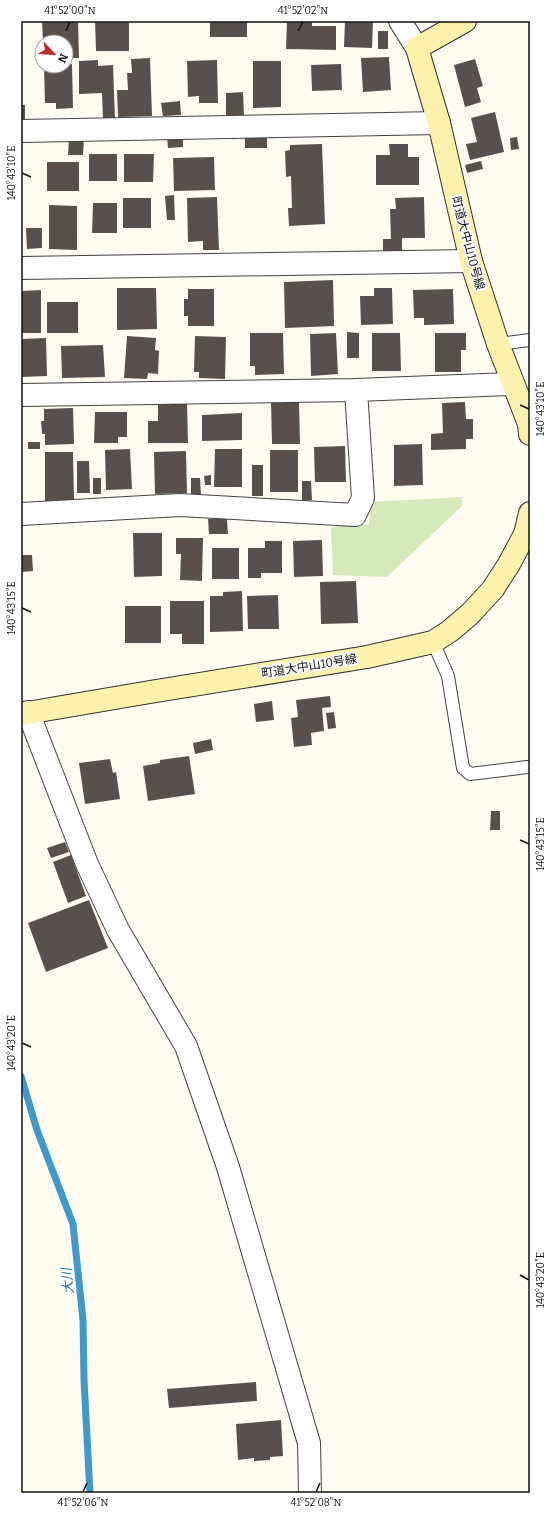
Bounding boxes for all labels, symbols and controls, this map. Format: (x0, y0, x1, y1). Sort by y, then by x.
text: 41°52'00"N (44, 5, 96, 17)
text: 41°52'02"N (278, 5, 328, 17)
north arrow (34, 34, 74, 74)
text: N (55, 51, 70, 65)
text: 140°43'10"E (6, 146, 18, 200)
street label: 町道大中山10号線 (449, 195, 487, 291)
text: 140°43'10"E (535, 382, 547, 436)
text: 140°43'15"E (6, 581, 18, 635)
street label: 町道大中山10号線 (260, 652, 358, 680)
text: 140°43'15"E (535, 817, 547, 871)
text: 140°43'20"E (6, 1015, 18, 1071)
text: 140°43'20"E (535, 1252, 547, 1308)
water label: 大川 (58, 1265, 76, 1295)
text: 41°52'06"N (58, 1497, 109, 1509)
text: 41°52'08"N (291, 1497, 341, 1509)

